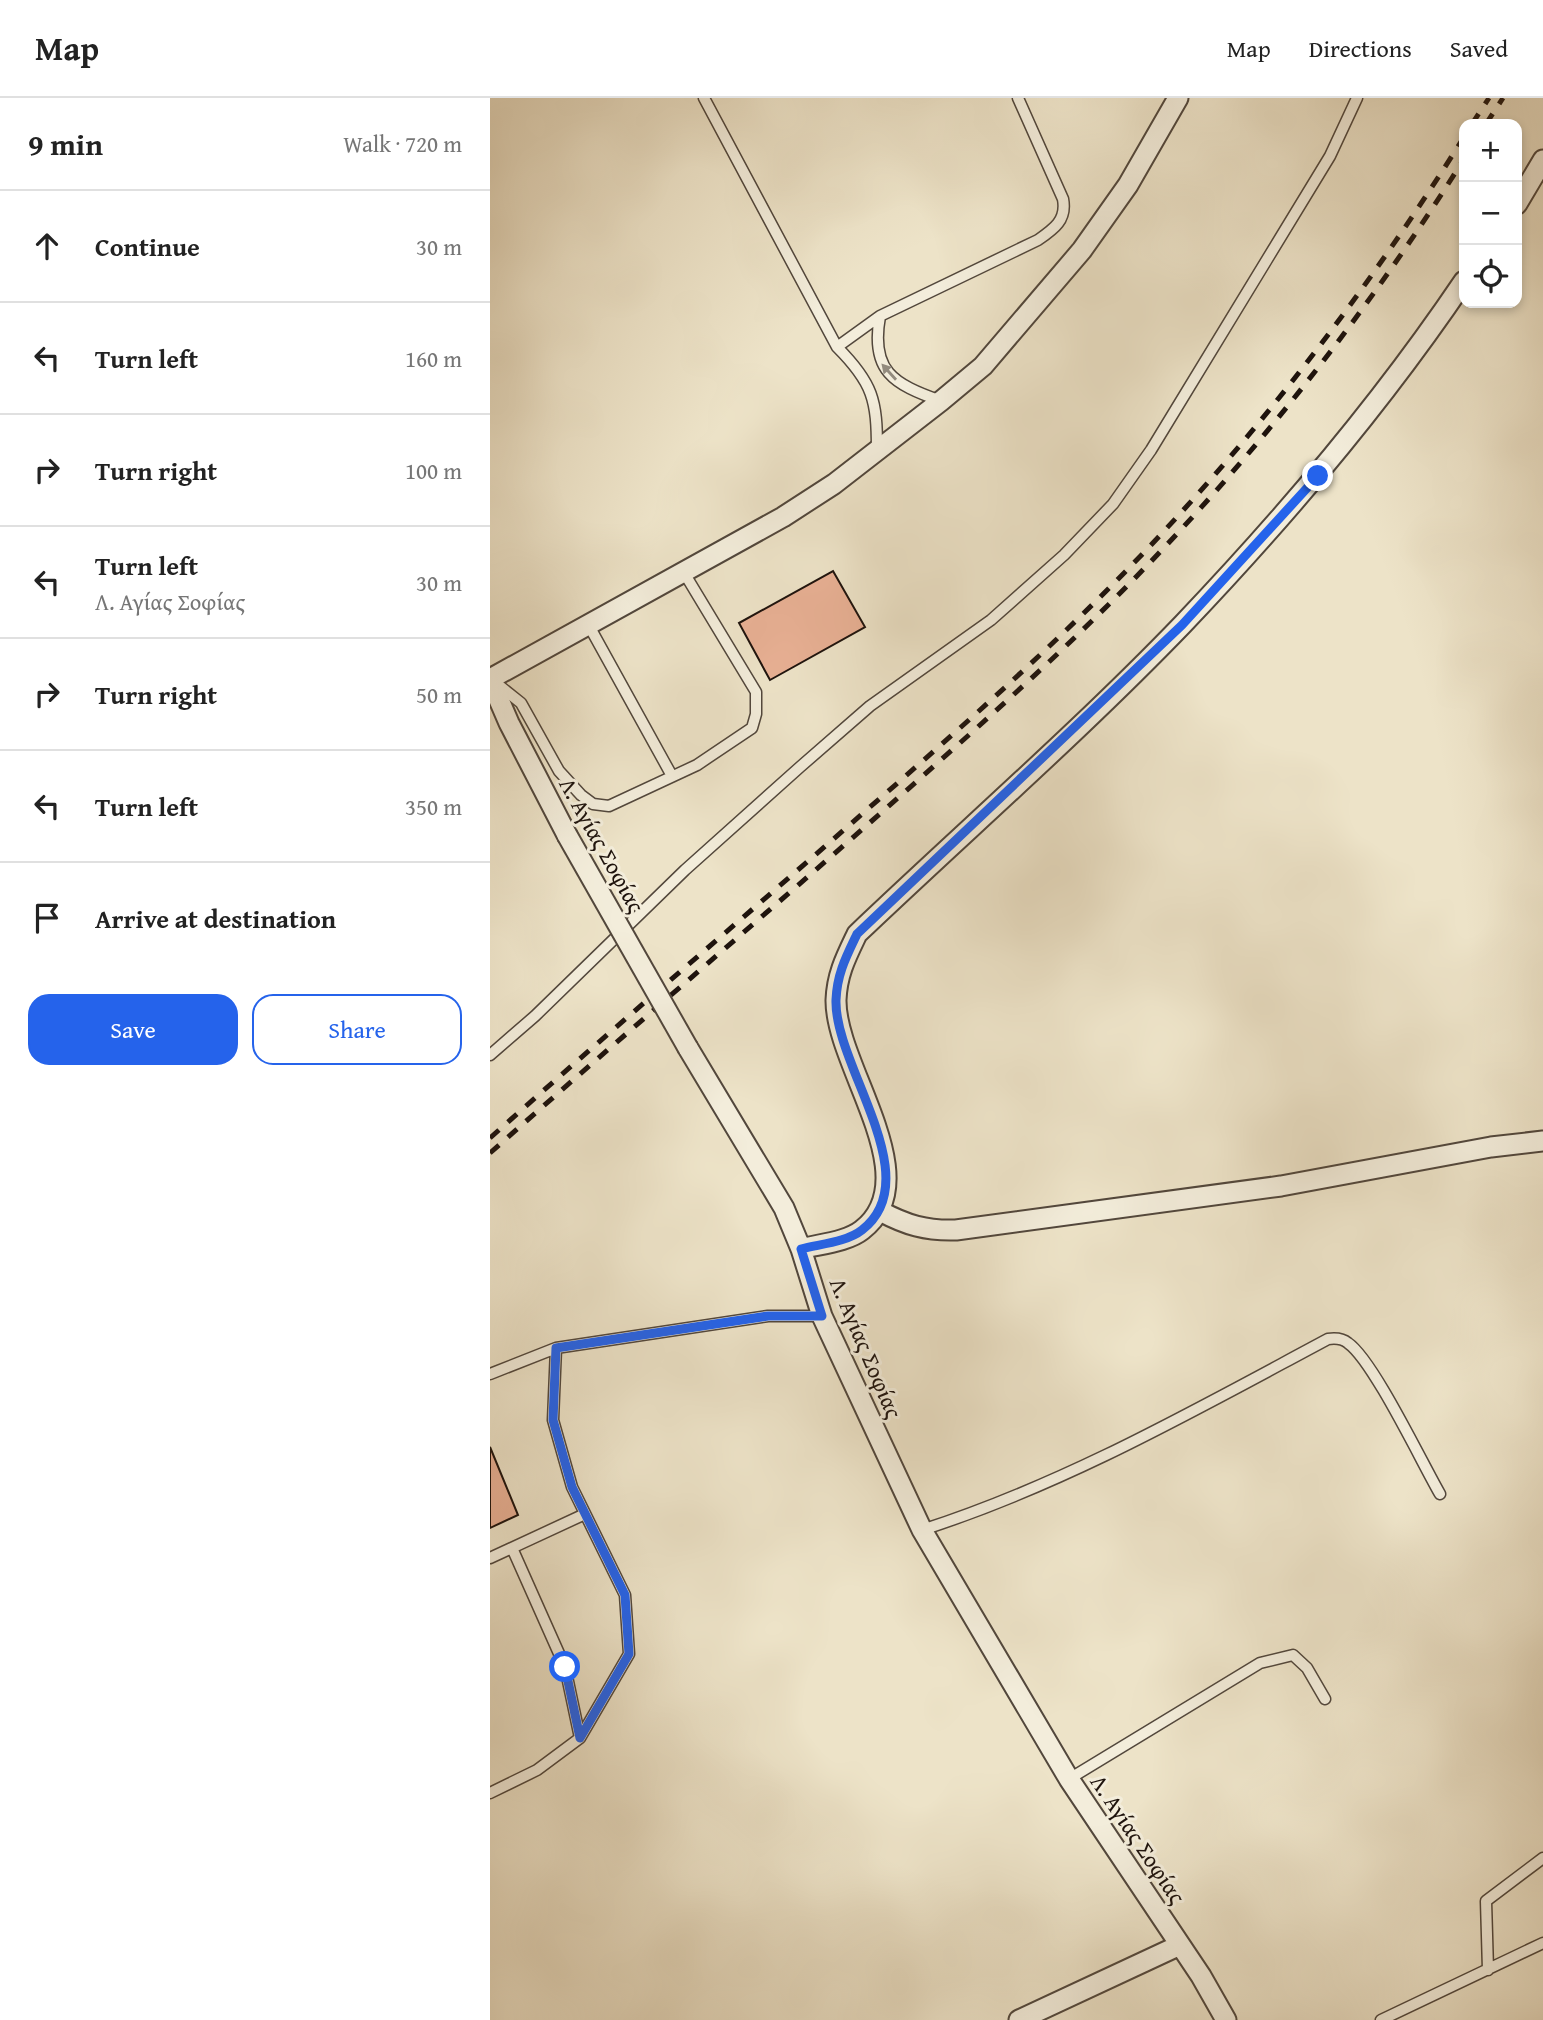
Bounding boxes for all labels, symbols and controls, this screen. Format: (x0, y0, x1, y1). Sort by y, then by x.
text: Map (35, 24, 99, 72)
text: Map (1227, 31, 1271, 66)
text: Directions (1309, 31, 1412, 66)
text: Saved (1450, 31, 1508, 66)
map controls (1459, 119, 1522, 308)
button: + (1459, 119, 1522, 182)
text: 9 min (28, 122, 103, 166)
text: Walk · 720 m (343, 127, 462, 160)
button: − (1459, 182, 1522, 245)
icon: ahead (28, 227, 66, 265)
text: Continue (95, 227, 200, 266)
text: 30 m (416, 230, 462, 263)
button: locate (1459, 245, 1522, 308)
icon: left (28, 339, 66, 377)
text: Turn left (95, 339, 198, 378)
text: 160 m (405, 342, 462, 375)
one-way arrow (881, 363, 897, 381)
icon: right (28, 451, 66, 489)
text: Turn right (95, 451, 217, 490)
text: 100 m (405, 454, 462, 487)
route end (1302, 460, 1333, 491)
text: Turn left (95, 546, 198, 585)
icon: left (28, 563, 66, 601)
text: 30 m (416, 566, 462, 599)
text: Λ. Αγίας Σοφίας (95, 585, 245, 618)
icon: right (28, 675, 66, 713)
text: Turn right (95, 675, 217, 714)
text: 50 m (416, 678, 462, 711)
street label: Λ. Αγίας Σοφίας (552, 771, 653, 919)
icon: left (28, 787, 66, 825)
text: Turn left (95, 787, 198, 826)
text: 350 m (405, 790, 462, 823)
icon: arrive (28, 899, 66, 937)
text: Arrive at destination (95, 899, 336, 938)
button: Save (28, 994, 238, 1065)
button: Share (252, 994, 462, 1065)
street label: Λ. Αγίας Σοφίας (822, 1272, 911, 1424)
route start (549, 1651, 580, 1682)
street label: Λ. Αγίας Σοφίας (1083, 1767, 1194, 1910)

